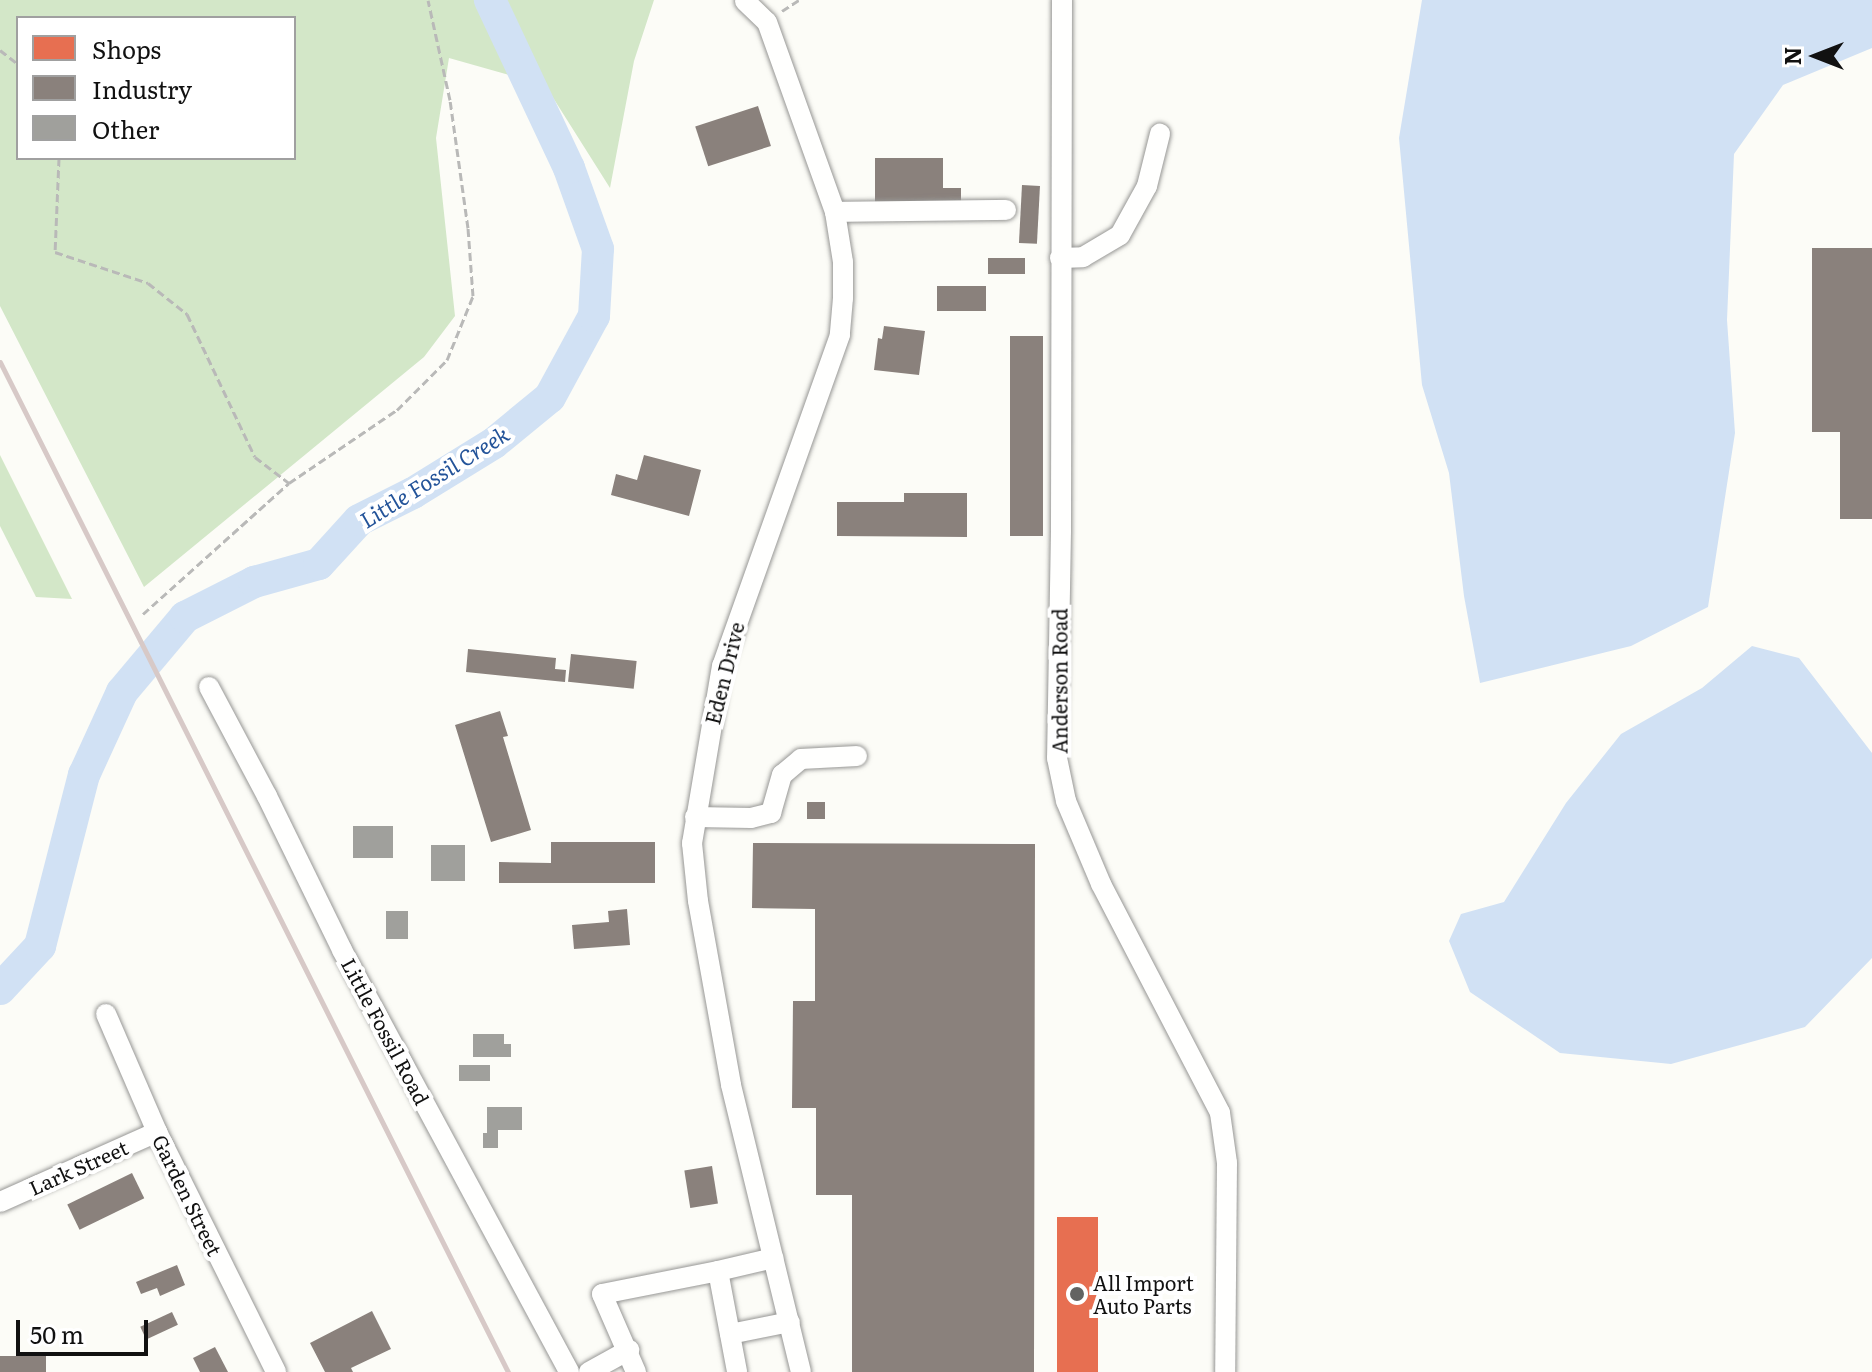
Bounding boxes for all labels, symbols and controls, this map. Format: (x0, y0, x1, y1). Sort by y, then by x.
legend (16, 16, 296, 160)
north arrow (1776, 16, 1856, 96)
text: Shops (92, 31, 161, 66)
text: N (1775, 47, 1808, 65)
text: Industry (92, 71, 192, 106)
text: Other (92, 111, 159, 146)
water label: Little Fossil Creek (355, 420, 513, 532)
street label: Anderson Road (1047, 608, 1071, 754)
street label: Eden Drive (700, 619, 748, 727)
street label: Little Fossil Road (337, 954, 435, 1108)
street label: Garden Street (148, 1131, 228, 1259)
street label: Lark Street (25, 1135, 131, 1199)
place label: All Import Auto Parts (1093, 1270, 1194, 1317)
marker: All Import Auto Parts (1068, 1285, 1086, 1303)
scale bar (20, 1304, 152, 1354)
text: 50 m (30, 1316, 84, 1351)

